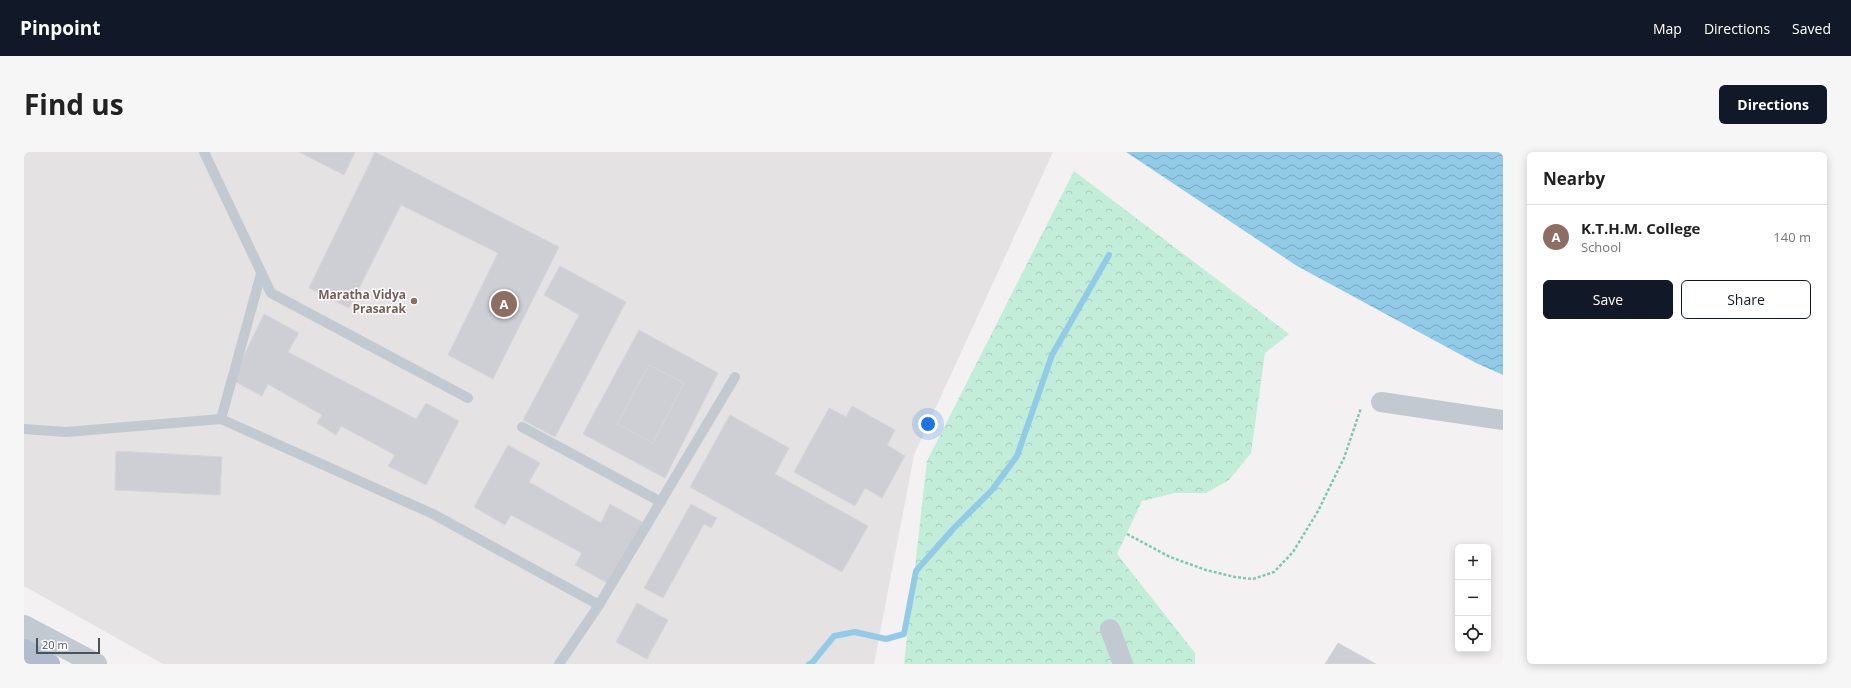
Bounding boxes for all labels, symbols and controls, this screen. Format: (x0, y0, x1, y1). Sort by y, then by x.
text: Pinpoint (20, 15, 101, 41)
text: Map (1653, 19, 1682, 38)
text: Directions (1704, 19, 1770, 38)
text: Saved (1792, 19, 1831, 38)
text: Find us (24, 85, 124, 123)
button: Directions (1719, 85, 1827, 124)
text: Nearby (1543, 167, 1605, 190)
text: K.T.H.M. College (1581, 218, 1700, 238)
text: A (1552, 228, 1560, 246)
text: 140 m (1773, 228, 1811, 246)
text: School (1581, 238, 1621, 256)
button: Save (1543, 280, 1673, 319)
button: Share (1681, 280, 1811, 319)
place label: Maratha Vidya Prasarak (318, 286, 407, 317)
pin: A (491, 289, 517, 319)
marker: Maratha Vidya Prasarak (409, 296, 419, 306)
your location (918, 414, 938, 434)
map controls (1455, 544, 1491, 652)
button: + (1455, 544, 1491, 580)
button: − (1455, 580, 1491, 616)
button: locate (1455, 616, 1491, 652)
scale bar (36, 636, 100, 655)
text: 20 m (42, 637, 68, 652)

